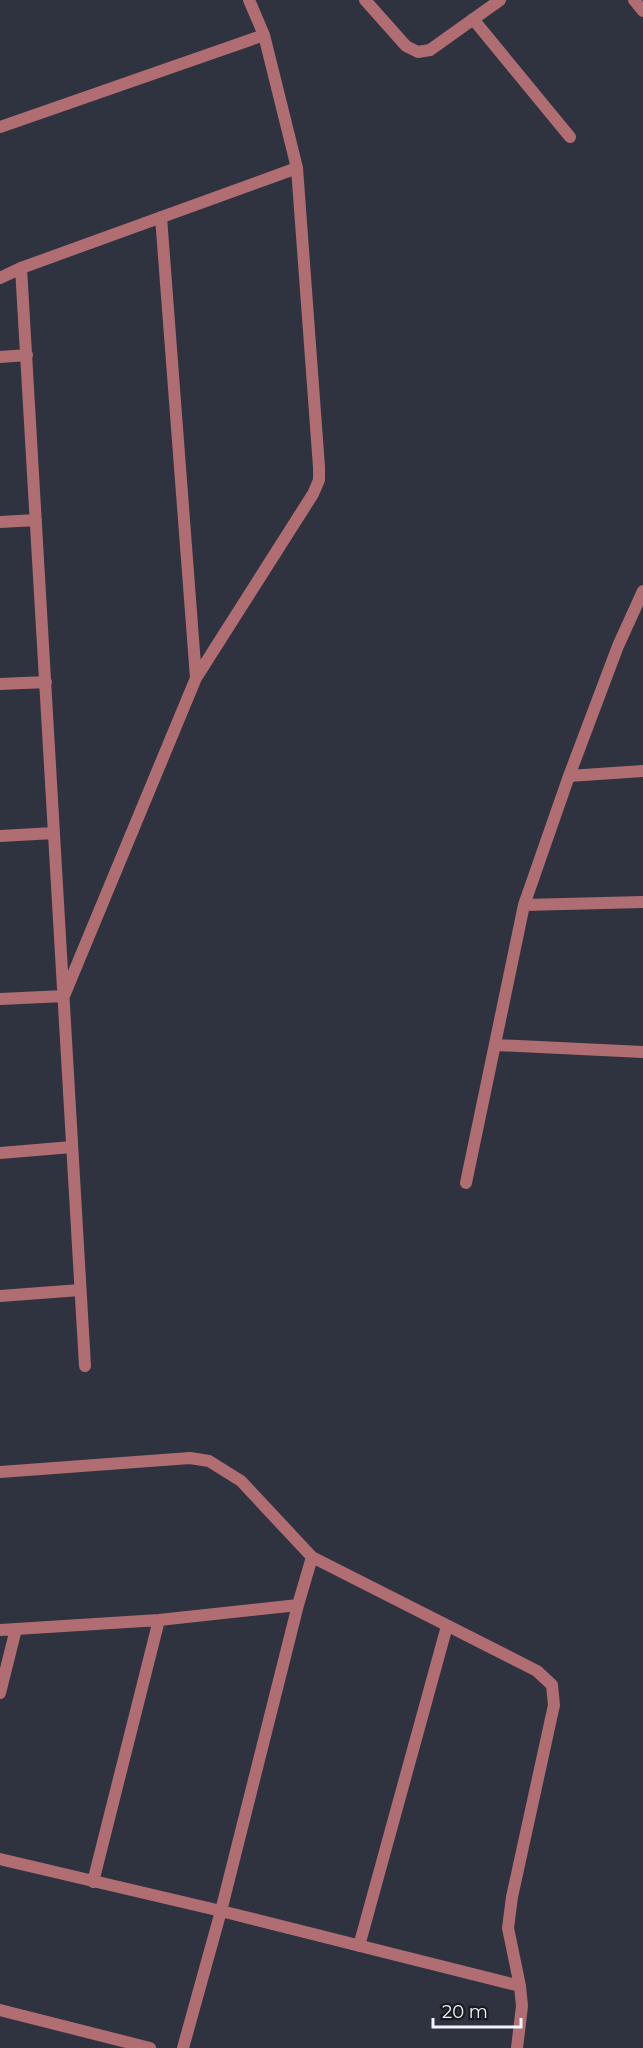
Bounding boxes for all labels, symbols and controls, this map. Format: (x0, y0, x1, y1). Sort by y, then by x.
scale bar (433, 1991, 522, 2029)
text: 20 m (442, 2001, 488, 2023)

